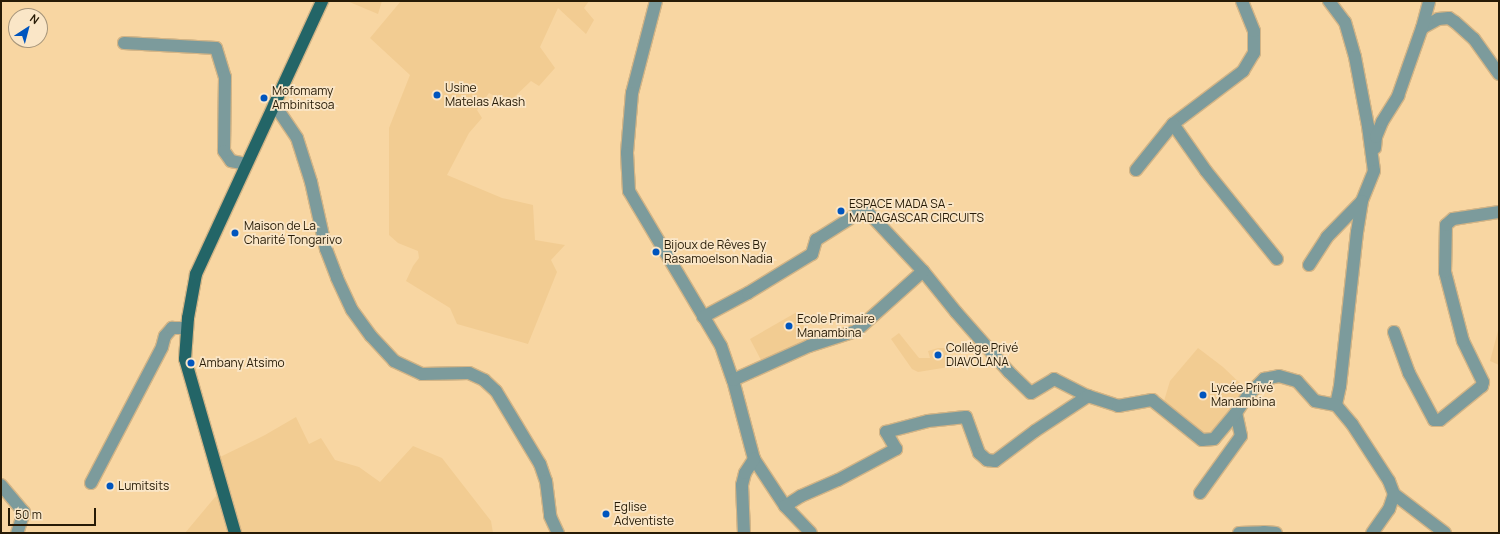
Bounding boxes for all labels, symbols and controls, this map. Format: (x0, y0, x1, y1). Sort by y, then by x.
north arrow (8, 8, 48, 48)
text: N (27, 10, 42, 27)
place label: Usine Matelas Akash (445, 81, 525, 109)
place label: Mofomamy Ambinitsoa (272, 84, 334, 112)
marker: Usine Matelas Akash (432, 90, 442, 100)
marker: Mofomamy Ambinitsoa (259, 93, 269, 103)
place label: ESPACE MADA SA - MADAGASCAR CIRCUITS (849, 197, 984, 225)
marker: ESPACE MADA SA - MADAGASCAR CIRCUITS (836, 206, 846, 216)
place label: Maison de La Charité Tongarivo (244, 219, 342, 247)
marker: Maison de La Charité Tongarivo (229, 227, 241, 239)
place label: Bijoux de Rêves By Rasamoelson Nadia (664, 238, 773, 266)
marker: Bijoux de Rêves By Rasamoelson Nadia (651, 247, 661, 257)
place label: Ecole Primaire Manambina (797, 312, 875, 340)
marker: Ecole Primaire Manambina (784, 321, 794, 331)
place label: Collège Privé DIAVOLANA (946, 341, 1018, 369)
marker: Collège Privé DIAVOLANA (933, 350, 943, 360)
place label: Ambany Atsimo (199, 356, 285, 370)
marker: Ambany Atsimo (186, 358, 196, 368)
place label: Lycée Privé Manambina (1211, 381, 1275, 409)
marker: Lycée Privé Manambina (1198, 390, 1208, 400)
place label: Lumitsits (118, 479, 169, 493)
marker: Lumitsits (105, 481, 115, 491)
scale bar (10, 500, 98, 526)
place label: Eglise Adventiste (614, 500, 674, 528)
text: 50 m (15, 506, 42, 523)
marker: Eglise Adventiste (601, 509, 611, 519)

